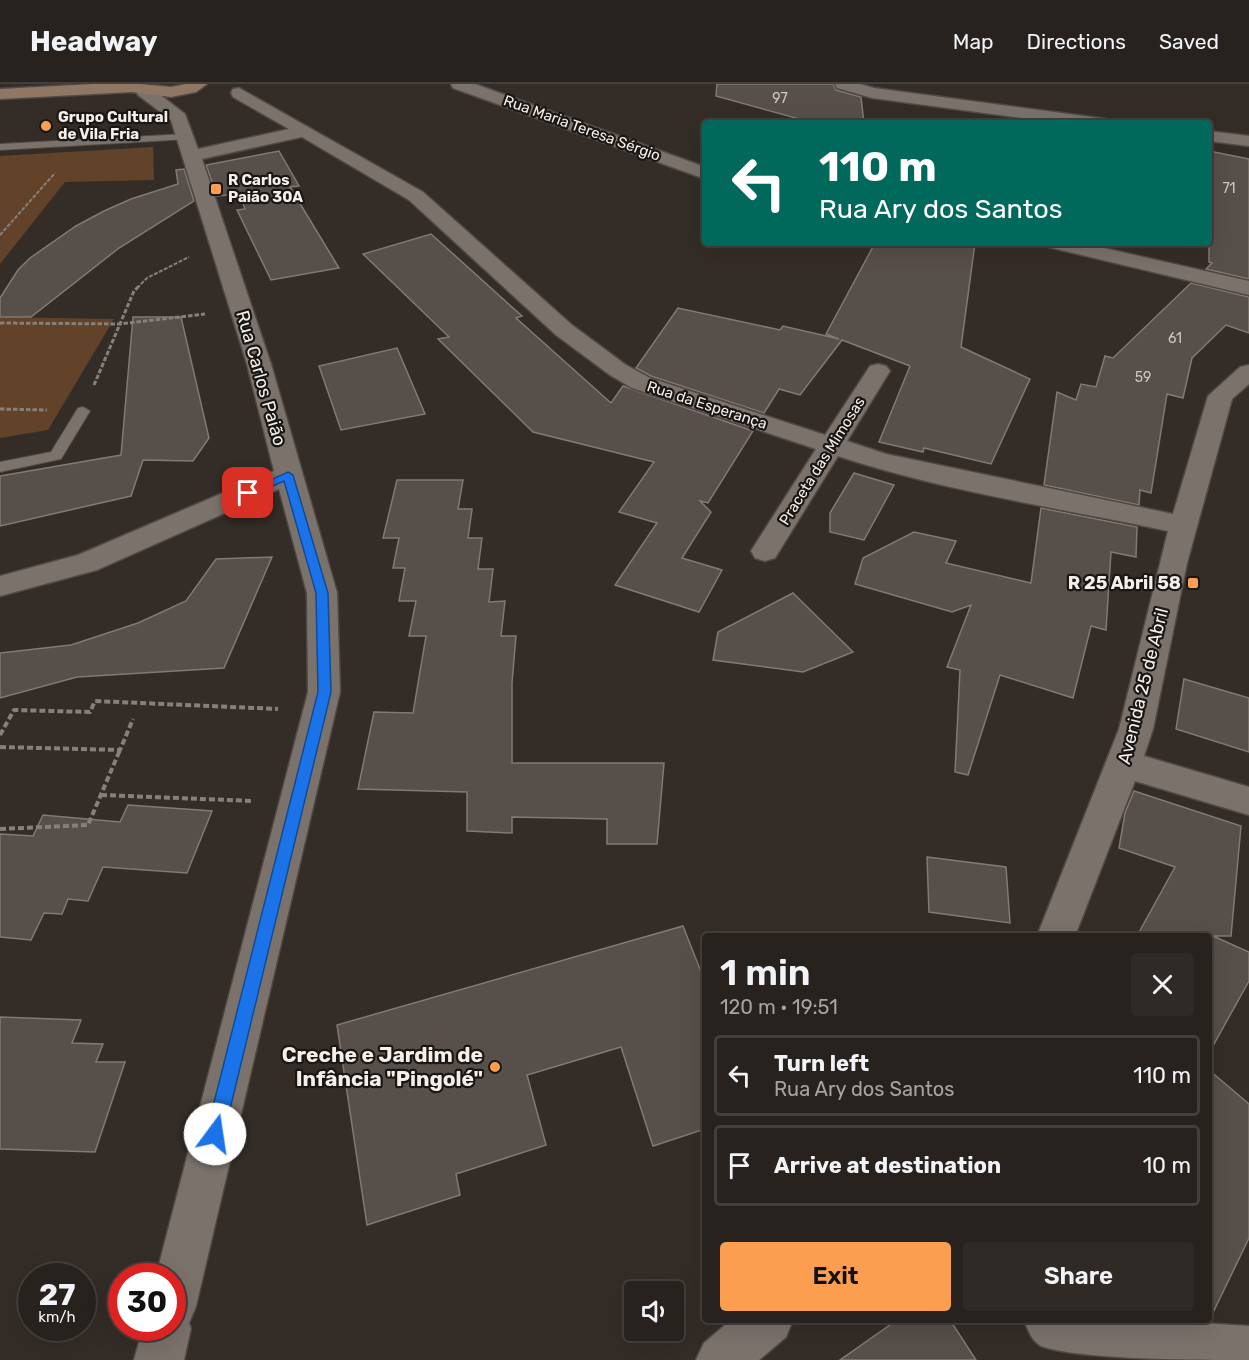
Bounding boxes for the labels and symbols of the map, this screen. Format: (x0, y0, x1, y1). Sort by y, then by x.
house number: 97 (772, 90, 788, 107)
street label: Rua Maria Teresa Sérgio (501, 91, 663, 165)
place label: Grupo Cultural de Vila Fria (58, 108, 168, 143)
marker: Grupo Cultural de Vila Fria (39, 119, 53, 133)
place label: R Carlos Paião 30A (228, 171, 303, 206)
house number: 71 (1222, 180, 1236, 197)
marker: R Carlos Paião 30A (209, 182, 223, 196)
street label: Rua Carlos Paião (231, 308, 291, 448)
house number: 61 (1168, 330, 1182, 347)
house number: 59 (1135, 369, 1151, 386)
street label: Rua da Esperança (645, 377, 769, 433)
street label: Praceta das Mimosas (775, 393, 869, 528)
pin (222, 467, 273, 518)
place label: R 25 Abril 58 (1068, 572, 1181, 594)
marker: R 25 Abril 58 (1186, 576, 1200, 590)
street label: Avenida 25 de Abril (1113, 606, 1173, 766)
place label: Creche e Jardim de Infância "Pingolé" (282, 1042, 483, 1091)
marker: Creche e Jardim de Infância "Pingolé" (488, 1060, 502, 1074)
position arrow (183, 1102, 247, 1166)
speed limit sign: 30 (108, 1263, 186, 1341)

